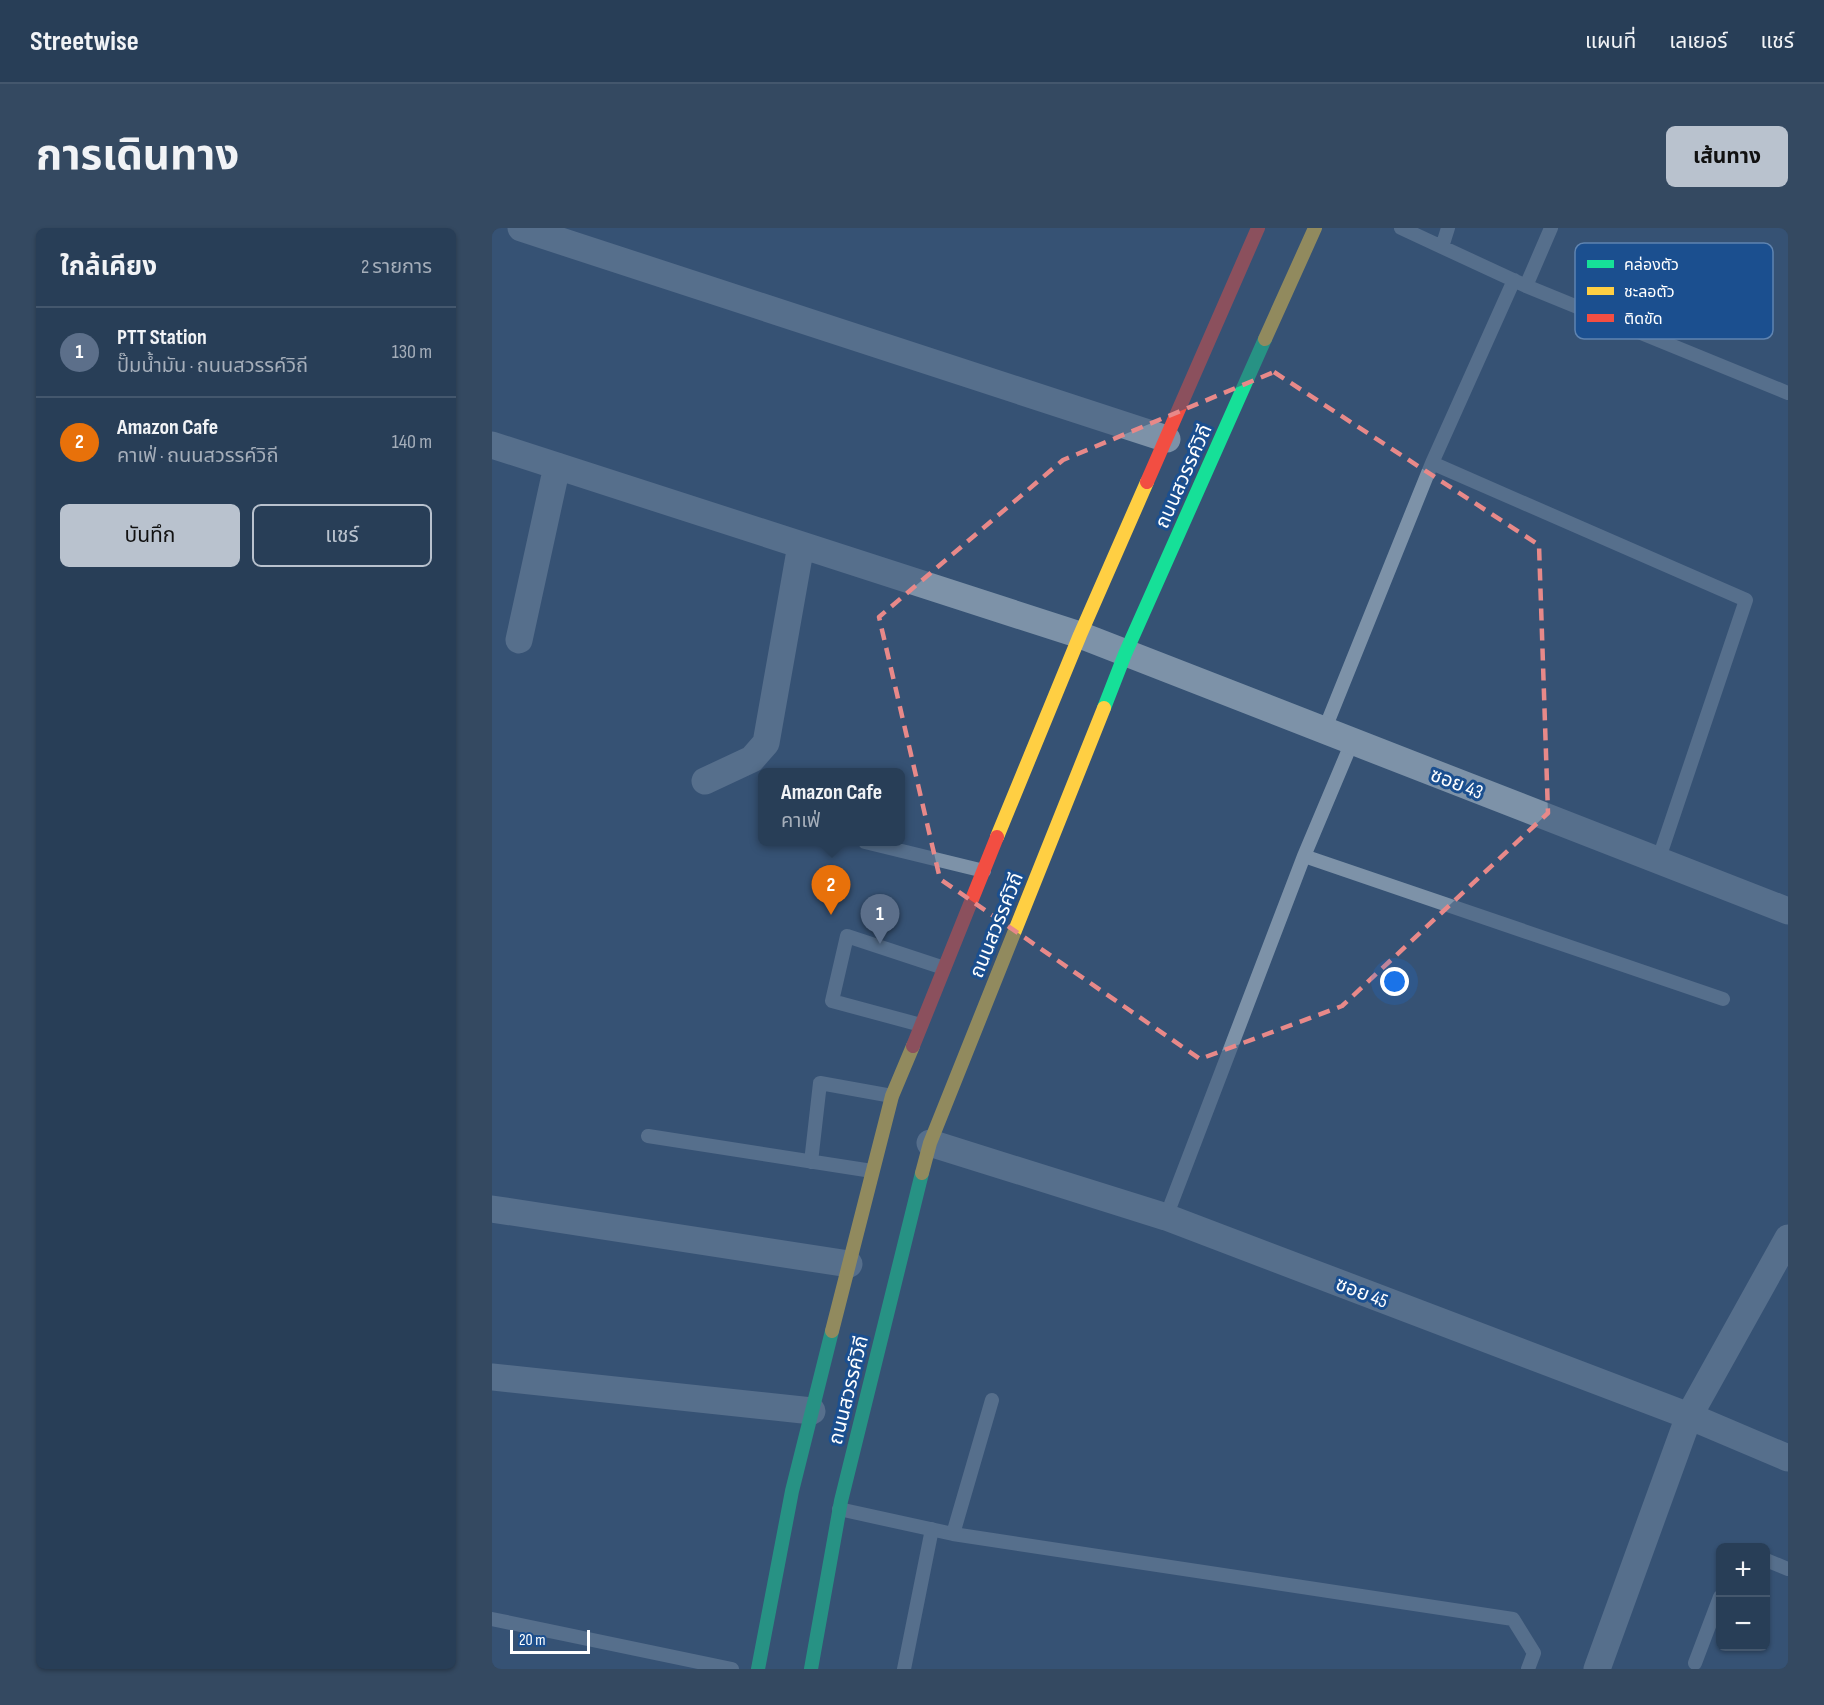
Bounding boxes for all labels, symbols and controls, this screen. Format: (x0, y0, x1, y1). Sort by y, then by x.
text: Streetwise (30, 25, 139, 58)
text: แผนที่ (1585, 29, 1636, 54)
text: เลเยอร์ (1669, 29, 1728, 54)
text: แชร์ (1761, 29, 1794, 54)
button: เส้นทาง (1666, 126, 1788, 187)
text: การเดินทาง (36, 131, 239, 182)
legend (1575, 243, 1773, 339)
text: ใกล้เคียง (60, 252, 157, 283)
text: 2 รายการ (361, 255, 432, 279)
text: คล่องตัว (1624, 256, 1679, 275)
text: ชะลอตัว (1624, 283, 1675, 302)
text: ติดขัด (1624, 310, 1663, 329)
text: PTT Station (117, 324, 207, 351)
text: 1 (76, 340, 83, 364)
text: 130 m (392, 340, 432, 364)
text: ปั๊มน้ำมัน · ถนนสวรรค์วิถี (117, 354, 308, 378)
text: Amazon Cafe (117, 414, 218, 441)
street label: ถนนสวรรค์วิถี (1150, 421, 1218, 532)
text: 2 (75, 430, 84, 454)
text: 140 m (392, 430, 432, 454)
text: คาเฟ่ · ถนนสวรรค์วิถี (117, 444, 278, 468)
button: บันทึก (60, 504, 240, 567)
button: แชร์ (252, 504, 432, 567)
street label: ซอย 43 (1427, 763, 1486, 805)
popup (758, 768, 905, 846)
text: Amazon Cafe (781, 779, 882, 806)
text: คาเฟ่ (781, 809, 820, 833)
pin: 2 (812, 866, 850, 915)
street label: ถนนสวรรค์วิถี (965, 869, 1029, 982)
pin: 1 (860, 894, 900, 944)
your location (1380, 967, 1409, 996)
street label: ซอย 45 (1332, 1272, 1391, 1314)
street label: ถนนสวรรค์วิถี (824, 1333, 874, 1447)
map controls (1716, 1543, 1770, 1651)
button: + (1716, 1543, 1770, 1597)
button: − (1716, 1597, 1770, 1651)
scale bar (510, 1627, 590, 1654)
text: 20 m (519, 1631, 546, 1650)

